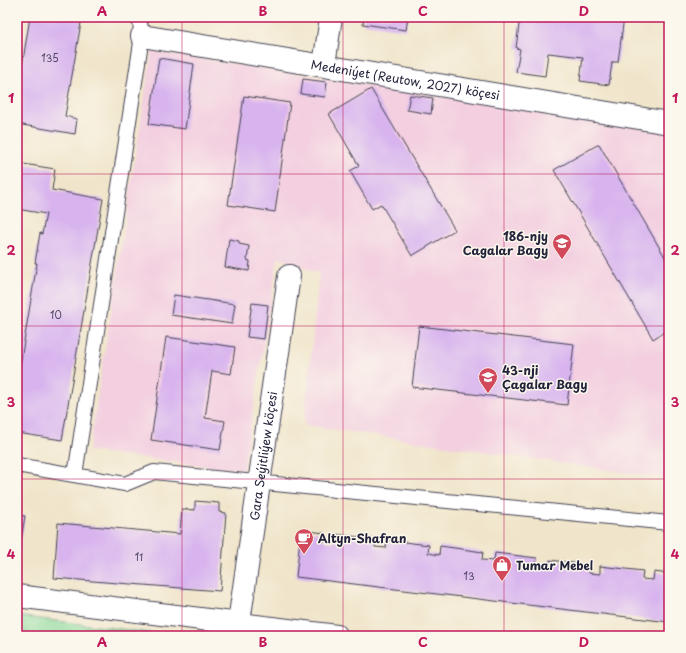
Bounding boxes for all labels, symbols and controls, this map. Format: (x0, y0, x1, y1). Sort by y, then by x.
text: A (97, 1, 107, 20)
text: B (259, 1, 268, 20)
text: C (418, 1, 428, 20)
text: D (579, 1, 589, 20)
house number: 135 (41, 50, 59, 65)
street label: Medeniýet (Reutow, 2027) köçesi (310, 55, 501, 104)
text: 1 (8, 88, 14, 107)
text: 1 (672, 88, 678, 107)
place label: 186-njy Cagalar Bagy (463, 227, 548, 259)
school or university icon: 186-njy Cagalar Bagy (551, 232, 573, 260)
text: 2 (6, 240, 16, 259)
text: 2 (670, 240, 680, 259)
house number: 10 (50, 307, 62, 322)
place label: 43-nji Çagalar Bagy (502, 361, 587, 393)
school or university icon: 43-nji Çagalar Bagy (477, 366, 499, 394)
street label: Gara Seýitliýew köçesi (245, 390, 281, 522)
text: 3 (7, 392, 16, 411)
text: 3 (671, 392, 680, 411)
cafe icon: Altyn-Shafran (293, 527, 315, 555)
place label: Altyn-Shafran (318, 529, 406, 547)
text: 4 (7, 544, 16, 563)
text: 4 (671, 544, 680, 563)
house number: 11 (135, 549, 143, 564)
shop icon: Tumar Mebel (491, 554, 513, 582)
place label: Tumar Mebel (516, 556, 593, 574)
house number: 13 (463, 568, 475, 583)
text: A (97, 632, 107, 651)
text: B (259, 632, 268, 651)
text: C (418, 632, 428, 651)
text: D (579, 632, 589, 651)

